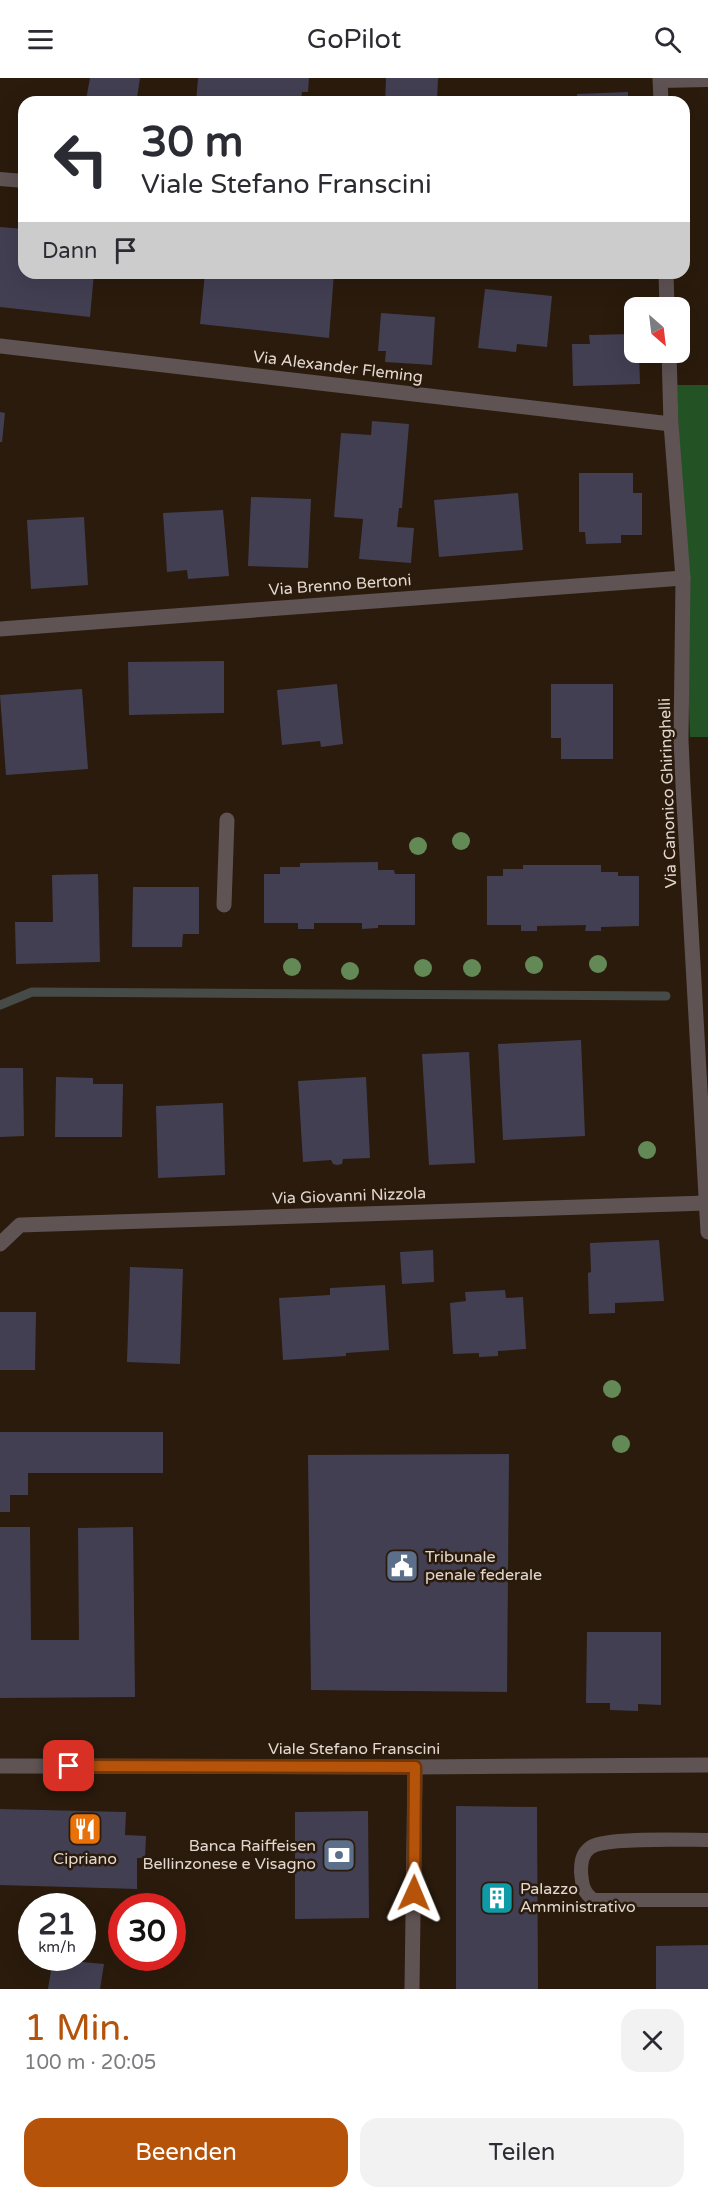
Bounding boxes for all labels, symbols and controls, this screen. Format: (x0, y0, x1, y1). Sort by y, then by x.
icon: menu (24, 23, 57, 56)
text: GoPilot (307, 23, 401, 56)
icon: search (651, 23, 684, 56)
text: 30 m (141, 117, 243, 168)
icon: left (42, 120, 120, 198)
text: Viale Stefano Franscini (141, 168, 432, 201)
icon: arrive (109, 234, 142, 267)
text: Dann (42, 238, 97, 264)
north arrow (624, 297, 690, 363)
map controls (624, 297, 690, 363)
street label: Via Alexander Fleming (252, 347, 424, 387)
street label: Via Brenno Bertoni (268, 570, 412, 600)
street label: Via Canonico Ghiringhelli (655, 698, 681, 888)
street label: Via Giovanni Nizzola (272, 1183, 426, 1209)
place label: Tribunale penale federale (425, 1547, 542, 1585)
public building icon: Tribunale penale federale (384, 1548, 420, 1584)
street label: Viale Stefano Franscini (268, 1739, 440, 1759)
pin (43, 1740, 94, 1791)
icon: arrive (52, 1749, 85, 1782)
restaurant icon: Cipriano (67, 1811, 103, 1847)
place label: Banca Raiffeisen Bellinzonese e Visagno (142, 1836, 316, 1874)
bank icon: Banca Raiffeisen Bellinzonese e Visagno (321, 1837, 357, 1873)
place label: Cipriano (53, 1849, 117, 1869)
position arrow (382, 1861, 446, 1925)
place label: Palazzo Amministrativo (520, 1879, 636, 1917)
building icon: Palazzo Amministrativo (479, 1880, 515, 1916)
speed limit sign: 30 (108, 1893, 186, 1971)
text: 21 (38, 1906, 76, 1943)
text: km/h (38, 1938, 76, 1956)
text: 1 Min. (24, 2007, 131, 2050)
button: close (621, 2009, 684, 2072)
text: 100 m · 20:05 (24, 2051, 156, 2075)
button: Beenden (24, 2118, 348, 2187)
button: Teilen (360, 2118, 684, 2187)

